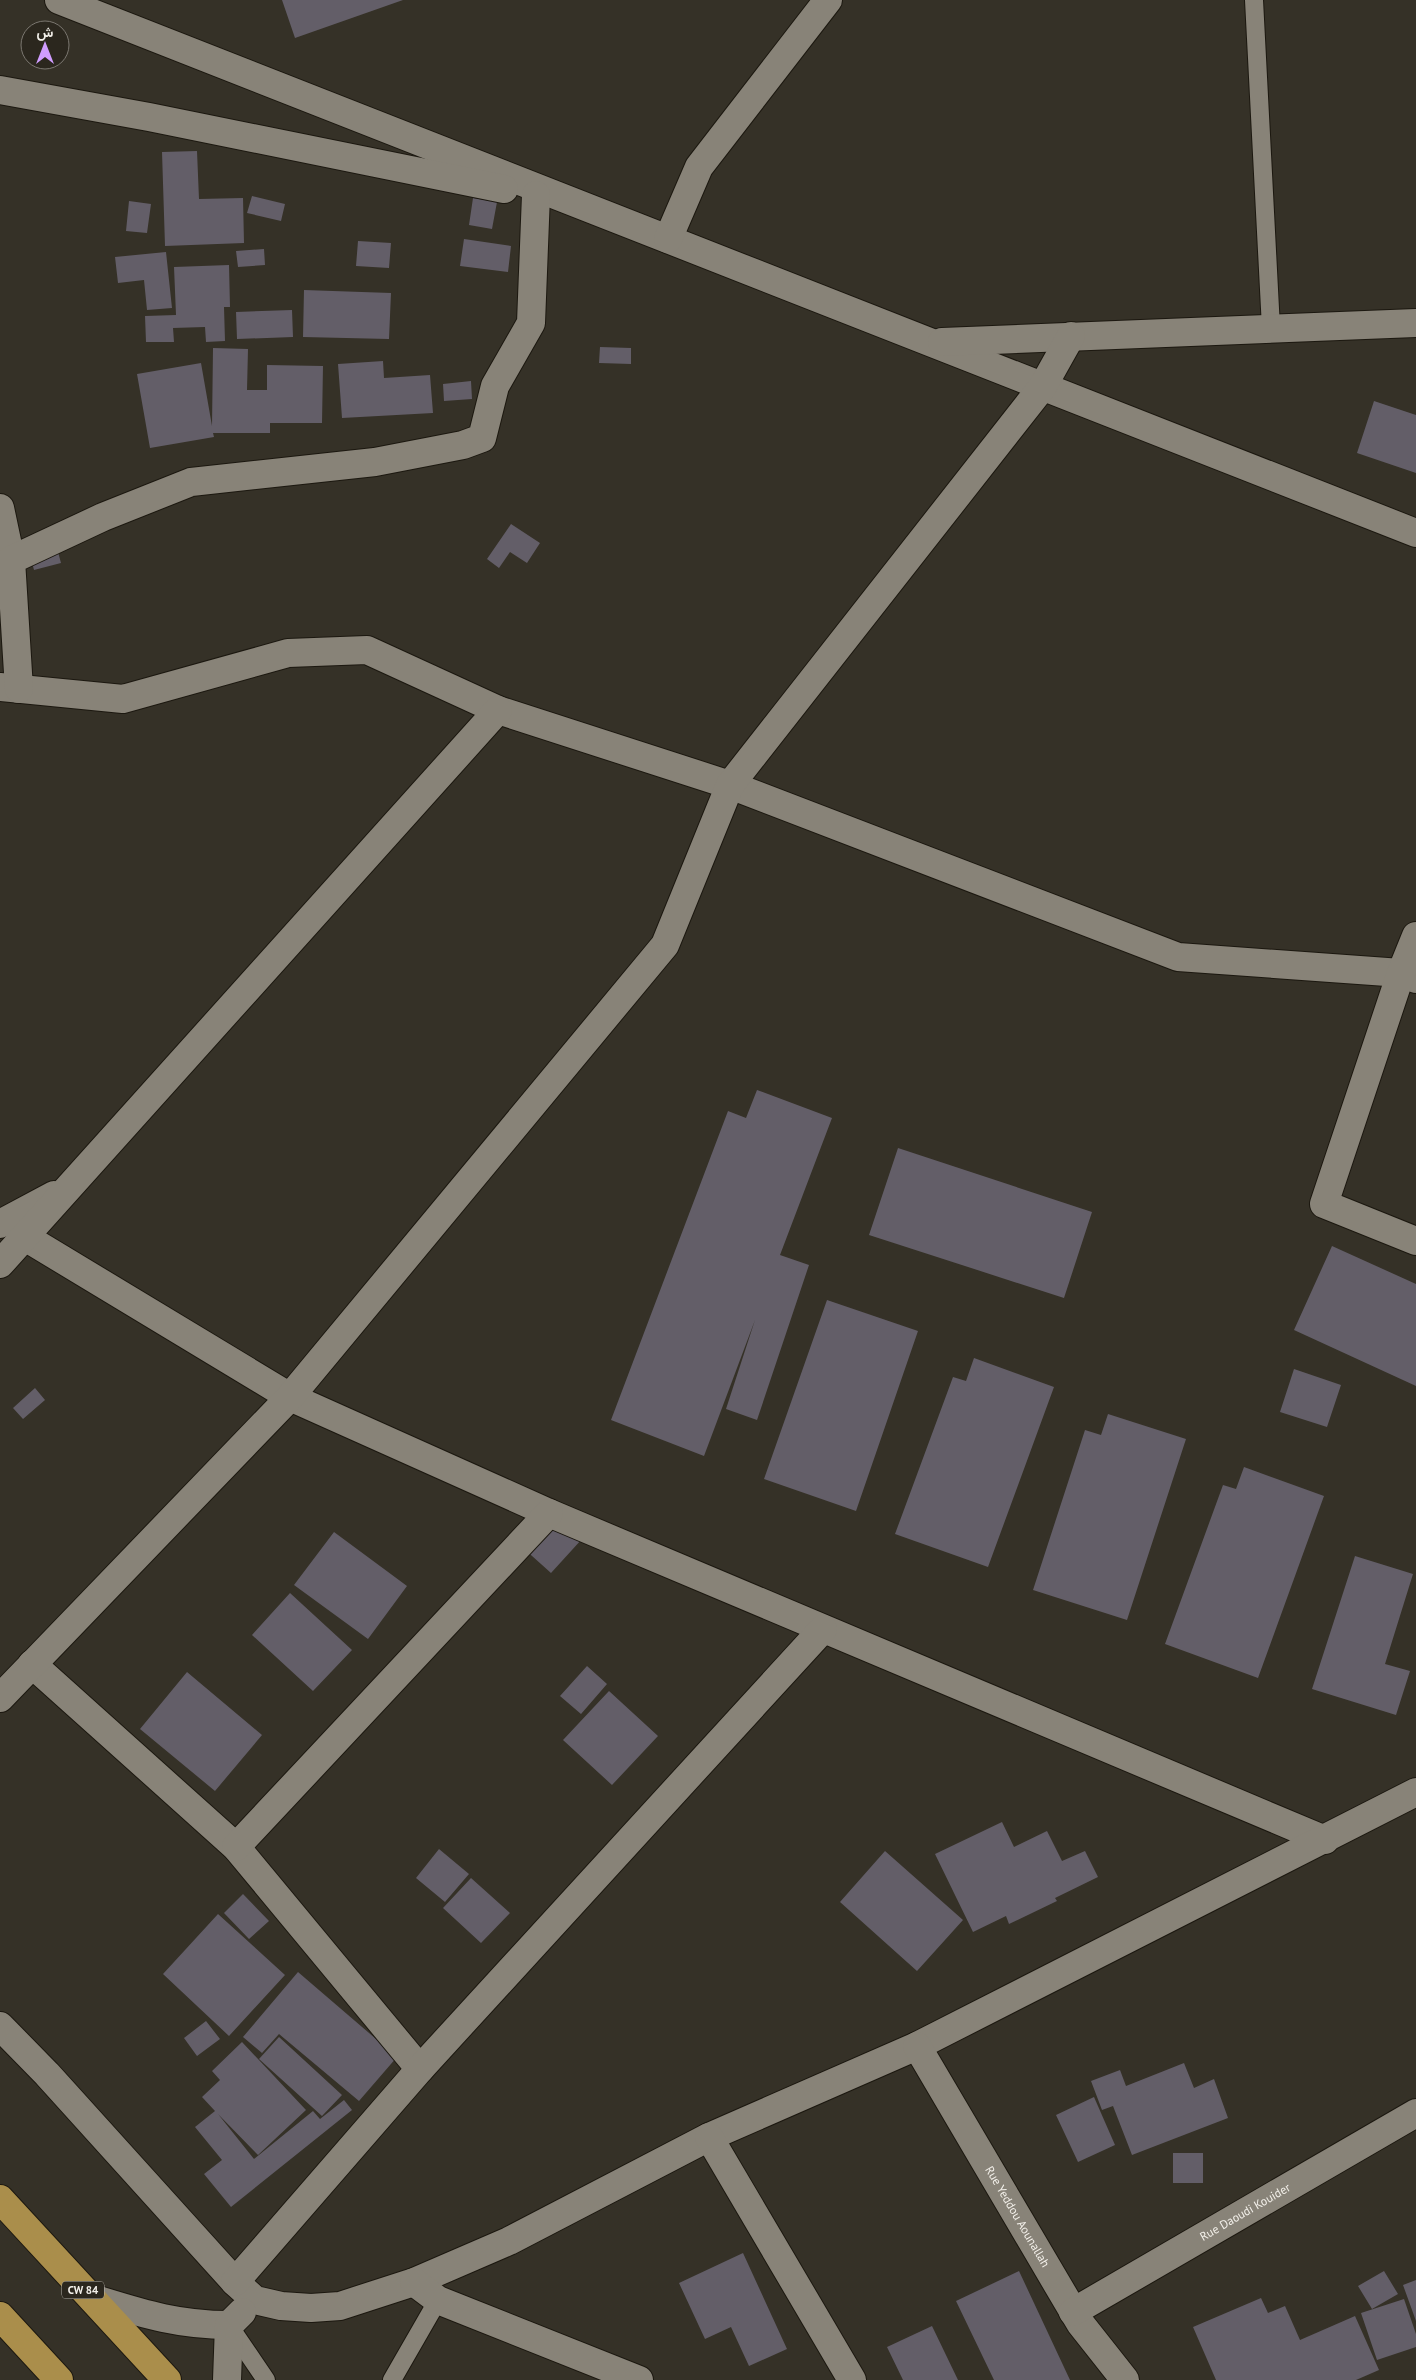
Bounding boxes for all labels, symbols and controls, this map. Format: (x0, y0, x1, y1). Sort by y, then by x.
north arrow (20, 20, 70, 70)
text: ش (37, 23, 54, 41)
street label: Rue Yeddou Aounallah (982, 2163, 1053, 2270)
street label: Rue Daoudi Kouider (1197, 2180, 1293, 2244)
road number: CW 84 (62, 2282, 104, 2298)

